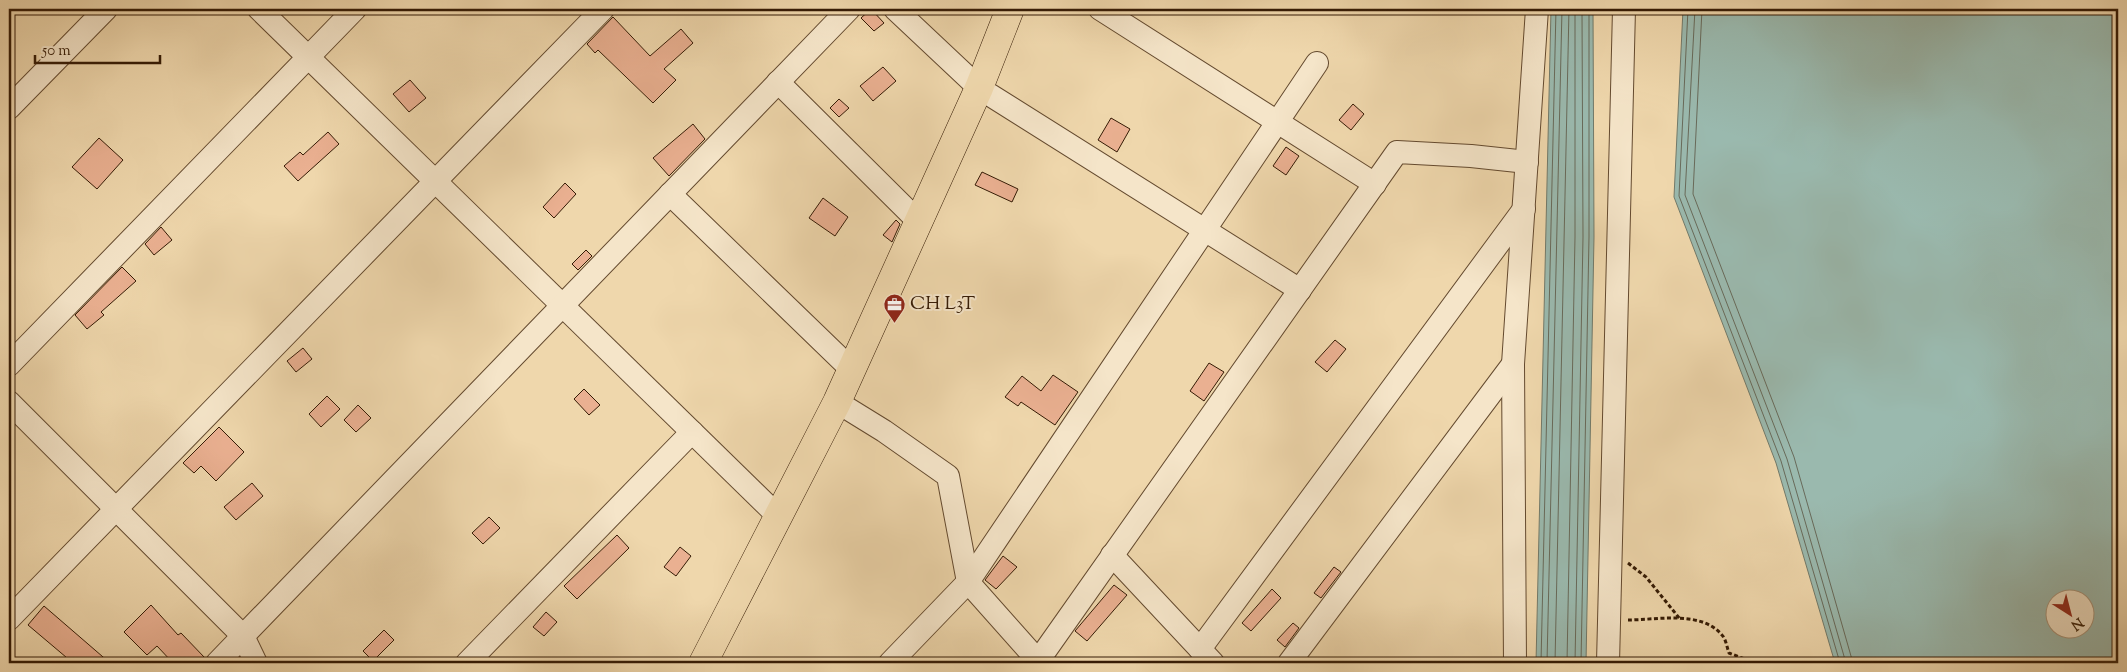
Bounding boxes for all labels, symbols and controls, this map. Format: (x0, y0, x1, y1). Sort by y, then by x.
scale bar (35, 32, 160, 64)
text: 50 m (41, 41, 71, 62)
place label: CH L3T (910, 291, 975, 318)
office icon: CH L3T (882, 292, 906, 323)
north arrow (2044, 590, 2094, 640)
text: N (2066, 612, 2087, 634)

